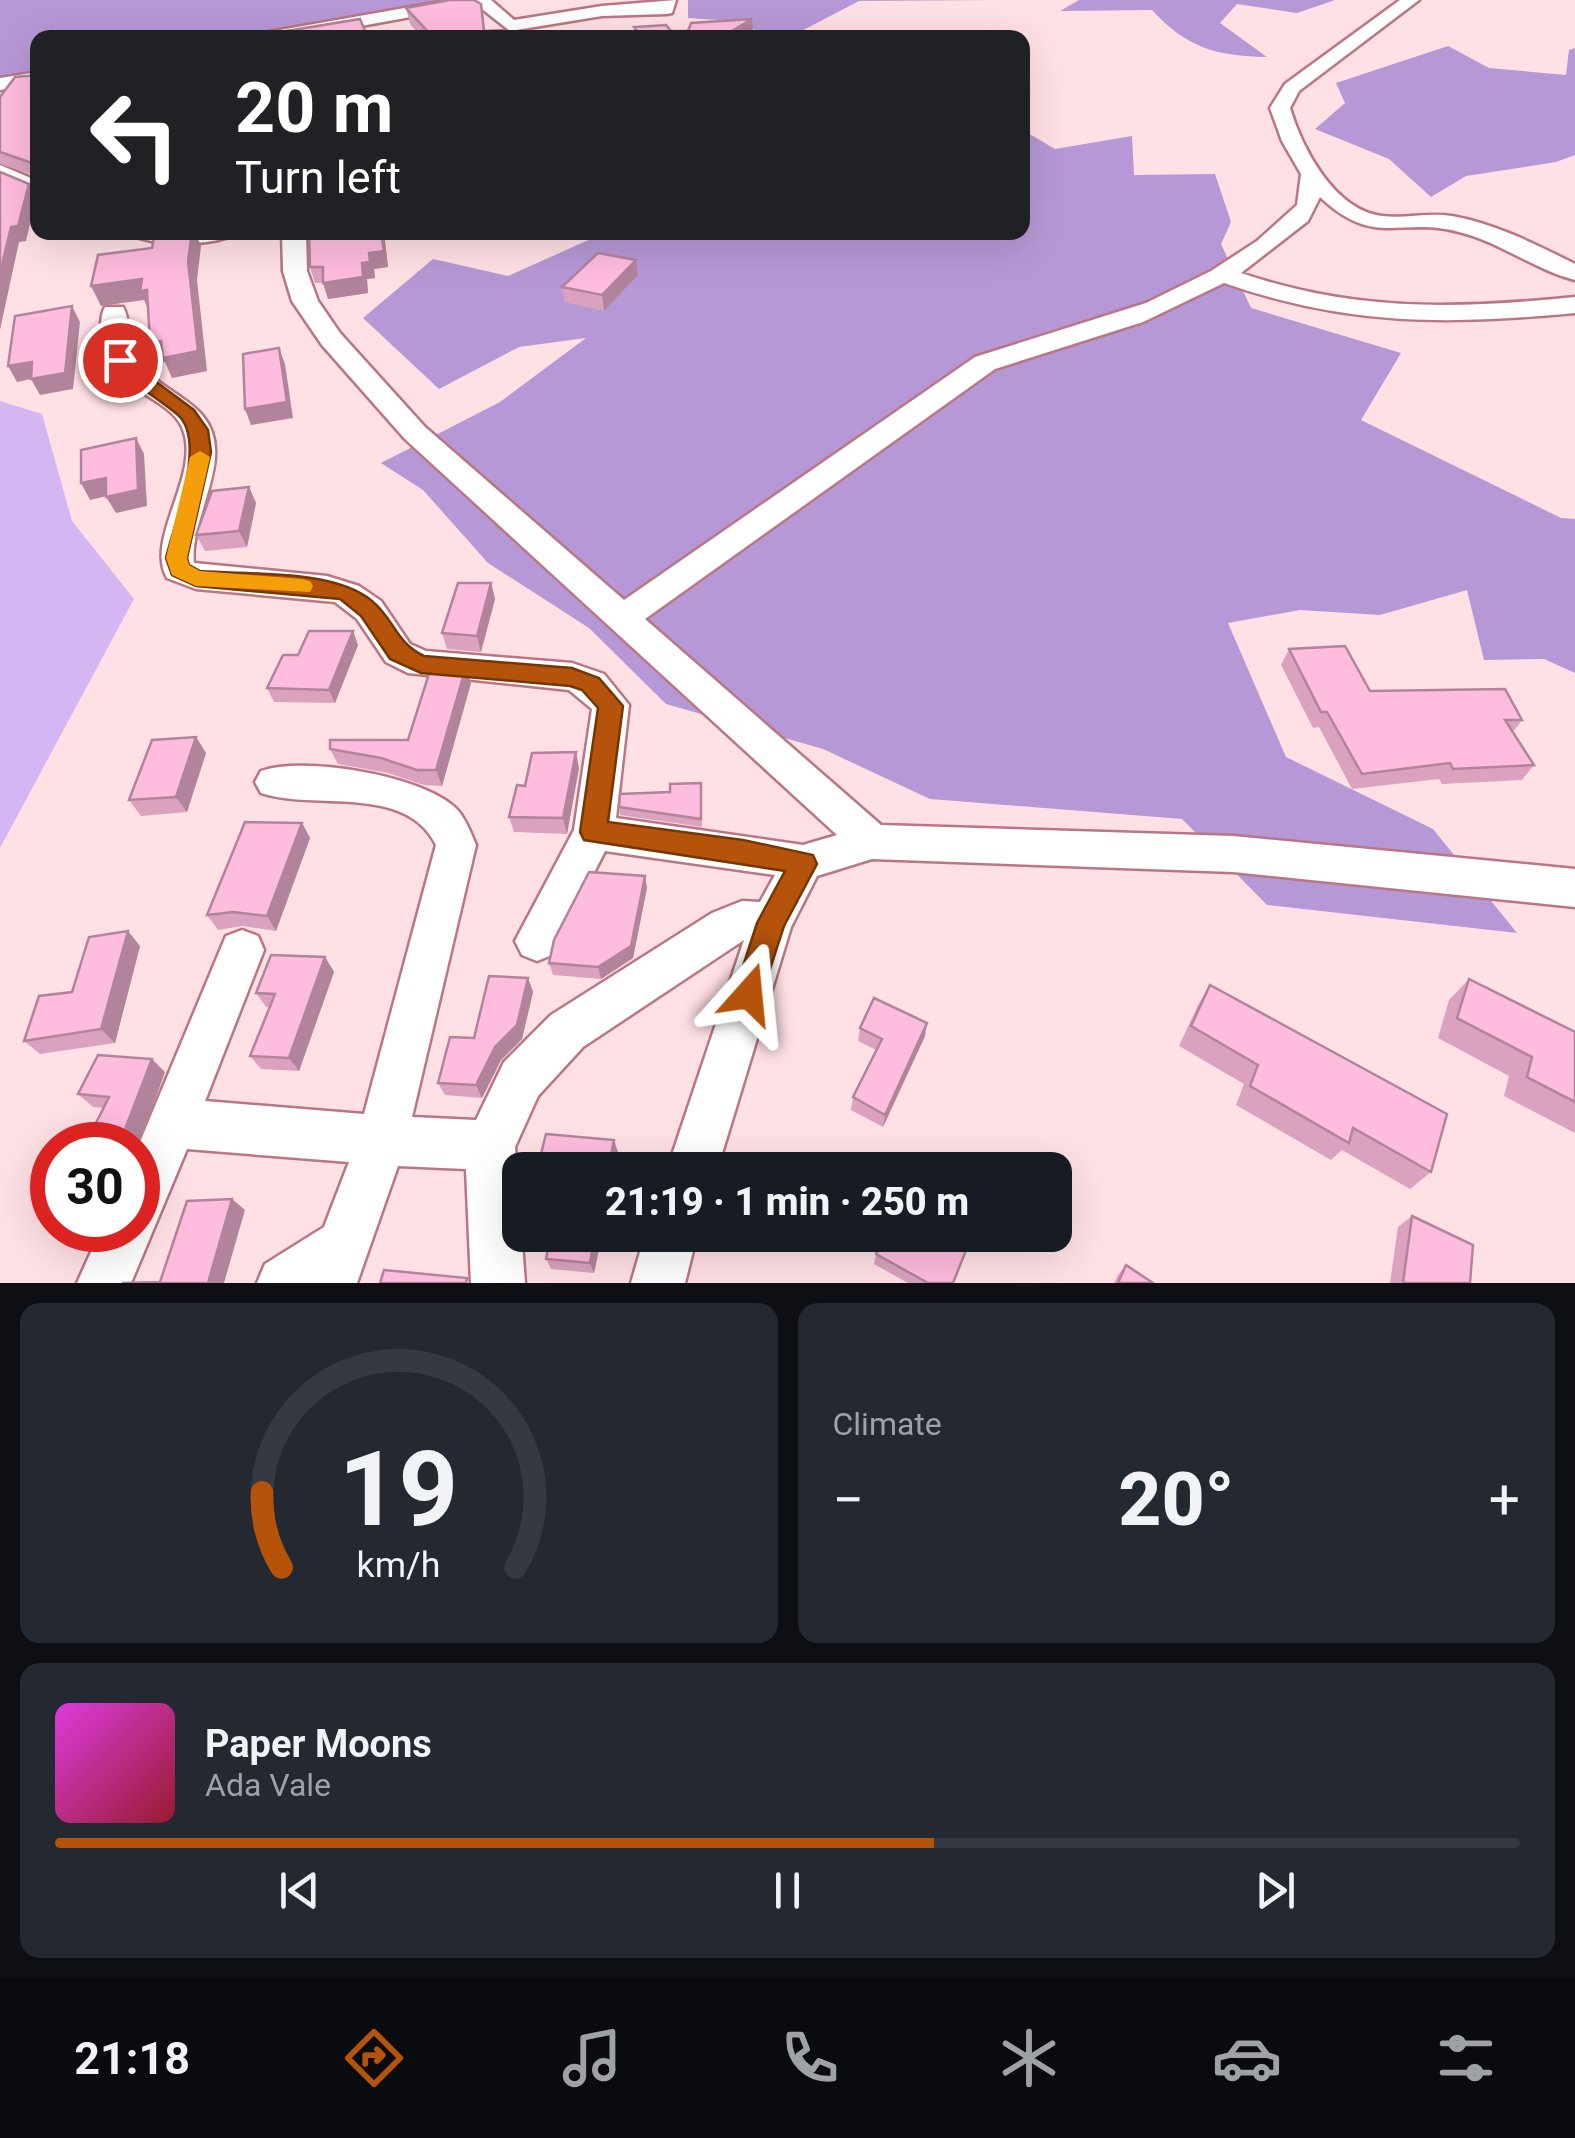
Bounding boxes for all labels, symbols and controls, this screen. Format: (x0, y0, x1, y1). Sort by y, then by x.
text: 20 m (235, 67, 393, 149)
icon: left (70, 70, 200, 200)
text: Turn left (235, 151, 401, 204)
pin (78, 318, 163, 403)
icon: arrive (93, 333, 148, 388)
position arrow (697, 942, 801, 1046)
speed limit sign: 30 (30, 1122, 160, 1252)
text: 21:19 · 1 min · 250 m (605, 1180, 969, 1224)
text: Climate (833, 1405, 942, 1443)
text: 19 (339, 1429, 458, 1550)
text: 20° (1118, 1455, 1234, 1543)
text: − (833, 1468, 864, 1532)
text: + (1489, 1468, 1520, 1532)
text: km/h (357, 1544, 441, 1586)
text: Paper Moons (205, 1722, 432, 1766)
text: Ada Vale (205, 1766, 331, 1804)
icon: previous (272, 1863, 327, 1918)
icon: pause (760, 1863, 815, 1918)
icon: next (1248, 1863, 1303, 1918)
icon: directions (339, 2023, 409, 2093)
icon: music (557, 2023, 627, 2093)
icon: phone (775, 2023, 845, 2093)
icon: climate (994, 2023, 1064, 2093)
icon: car (1212, 2023, 1282, 2093)
icon: filters (1431, 2023, 1501, 2093)
text: 21:18 (74, 2032, 190, 2085)

